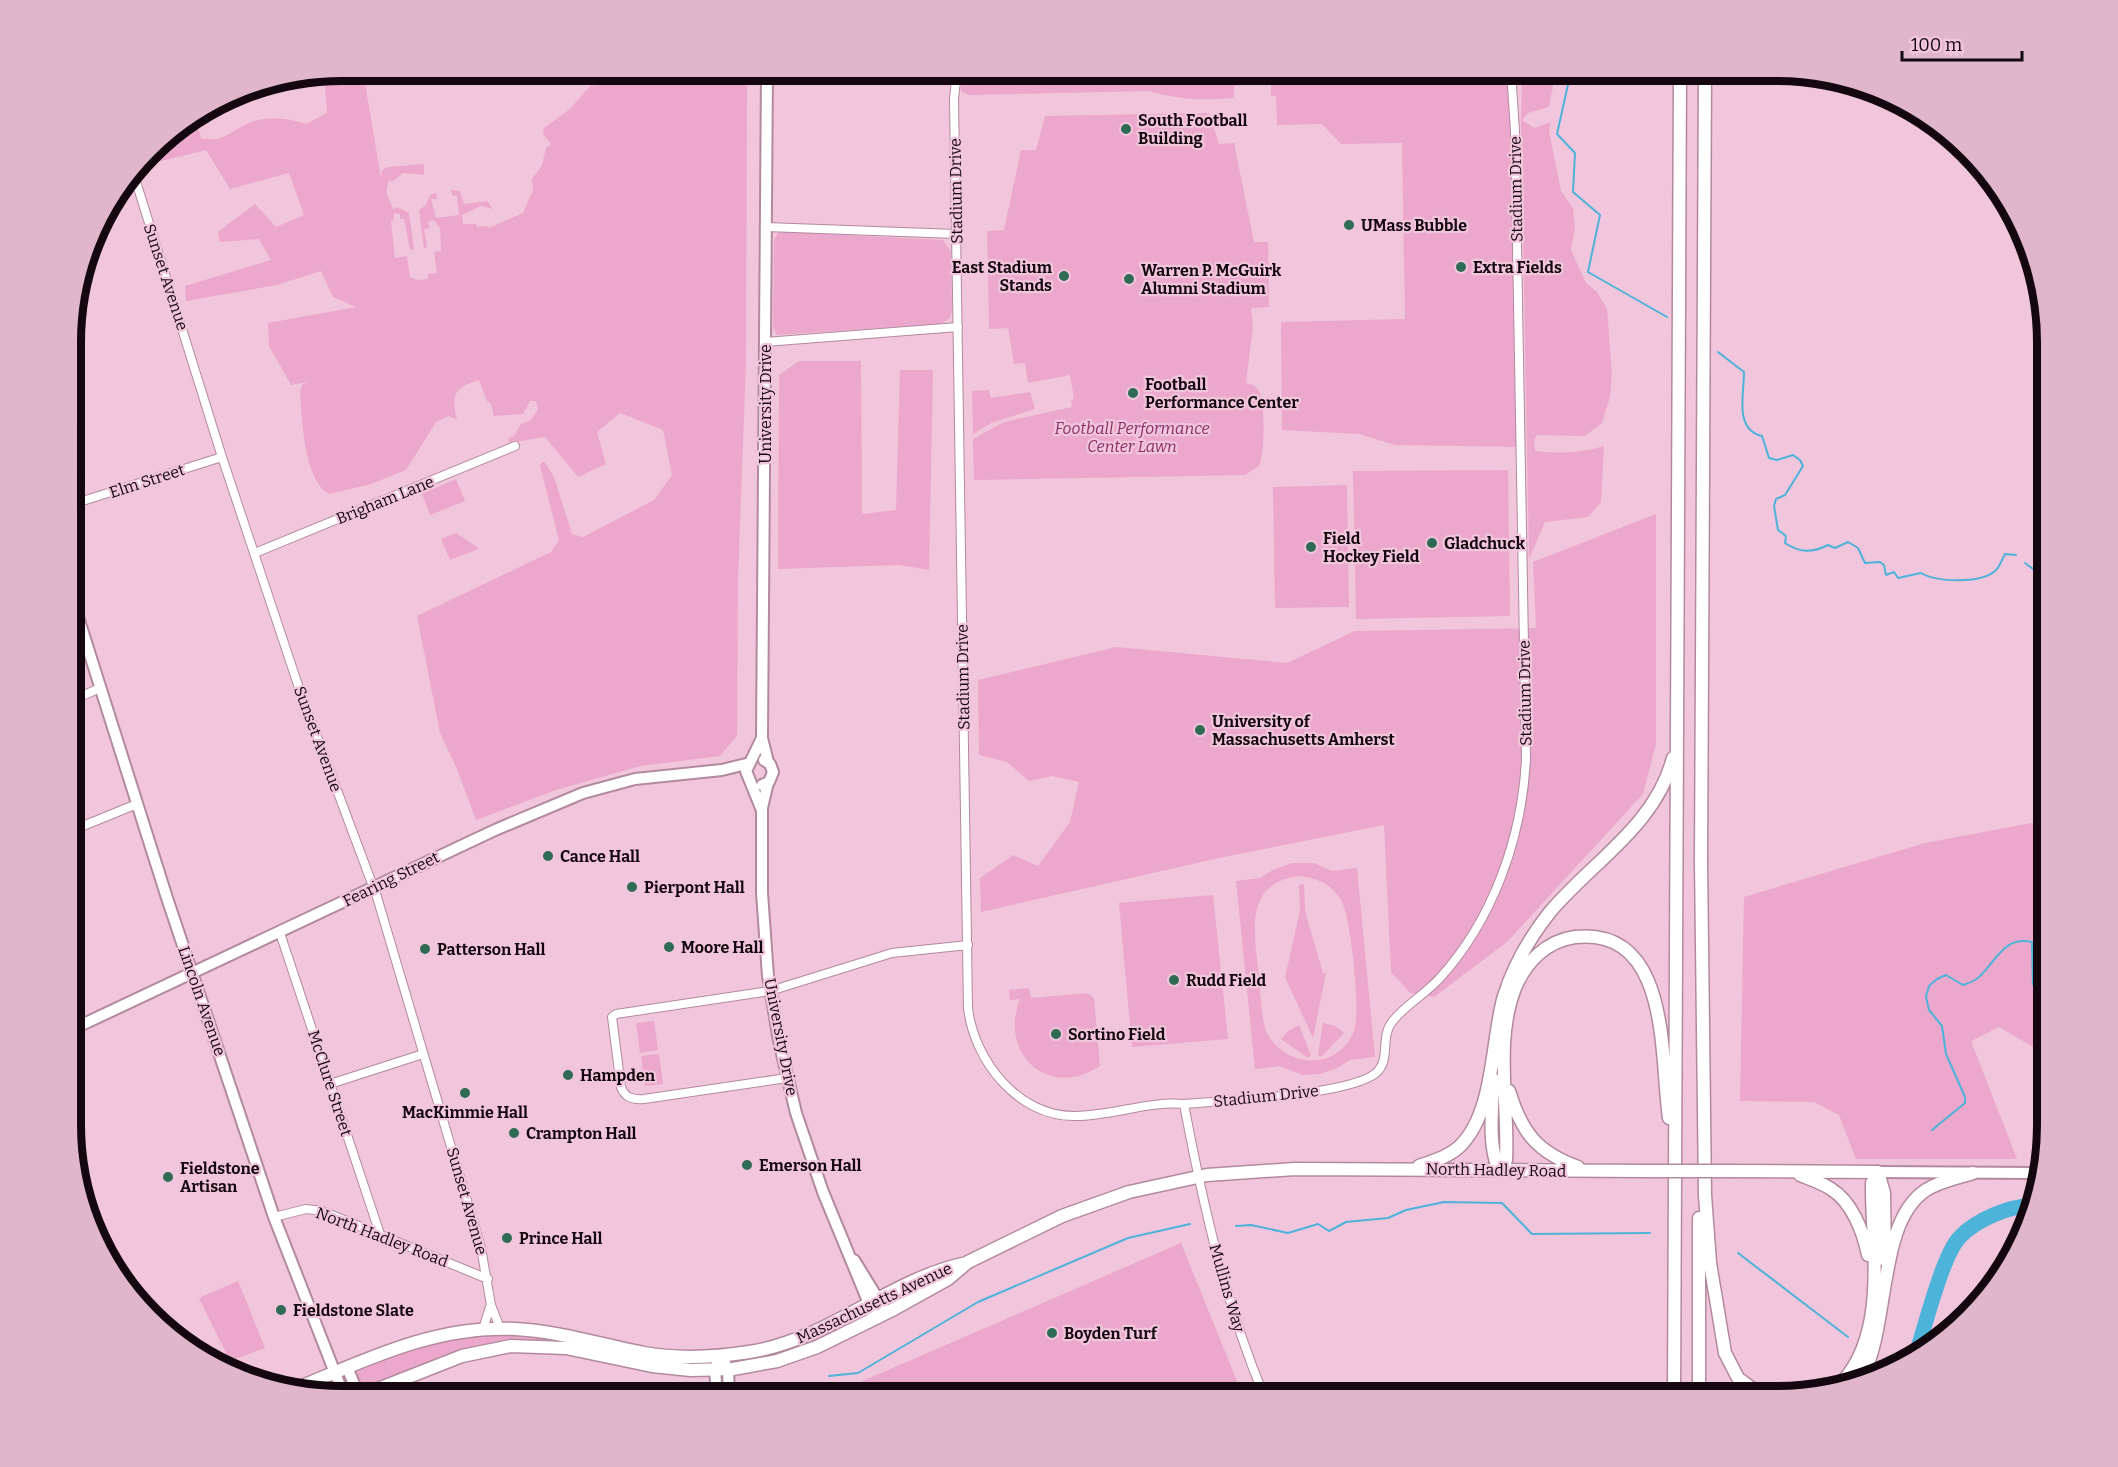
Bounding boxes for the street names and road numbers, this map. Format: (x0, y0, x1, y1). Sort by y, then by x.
street label: Stadium Drive (1506, 136, 1526, 242)
street label: Stadium Drive (946, 138, 966, 244)
street label: Sunset Avenue (140, 221, 192, 333)
street label: University Drive (756, 344, 775, 464)
street label: Elm Street (107, 460, 187, 502)
street label: Brigham Lane (333, 472, 437, 528)
street label: Stadium Drive (953, 624, 973, 730)
street label: Stadium Drive (1515, 640, 1535, 746)
street label: Sunset Avenue (290, 684, 346, 794)
street label: Fearing Street (340, 847, 442, 911)
street label: Lincoln Avenue (174, 944, 230, 1058)
street label: University Drive (760, 977, 802, 1097)
street label: McClure Street (304, 1028, 356, 1139)
street label: Stadium Drive (1212, 1081, 1320, 1111)
street label: Sunset Avenue (443, 1145, 491, 1257)
street label: North Hadley Road (1426, 1159, 1567, 1181)
street label: North Hadley Road (313, 1203, 451, 1271)
street label: Mullins Way (1205, 1242, 1249, 1335)
street label: Massachusetts Avenue (793, 1259, 955, 1347)

